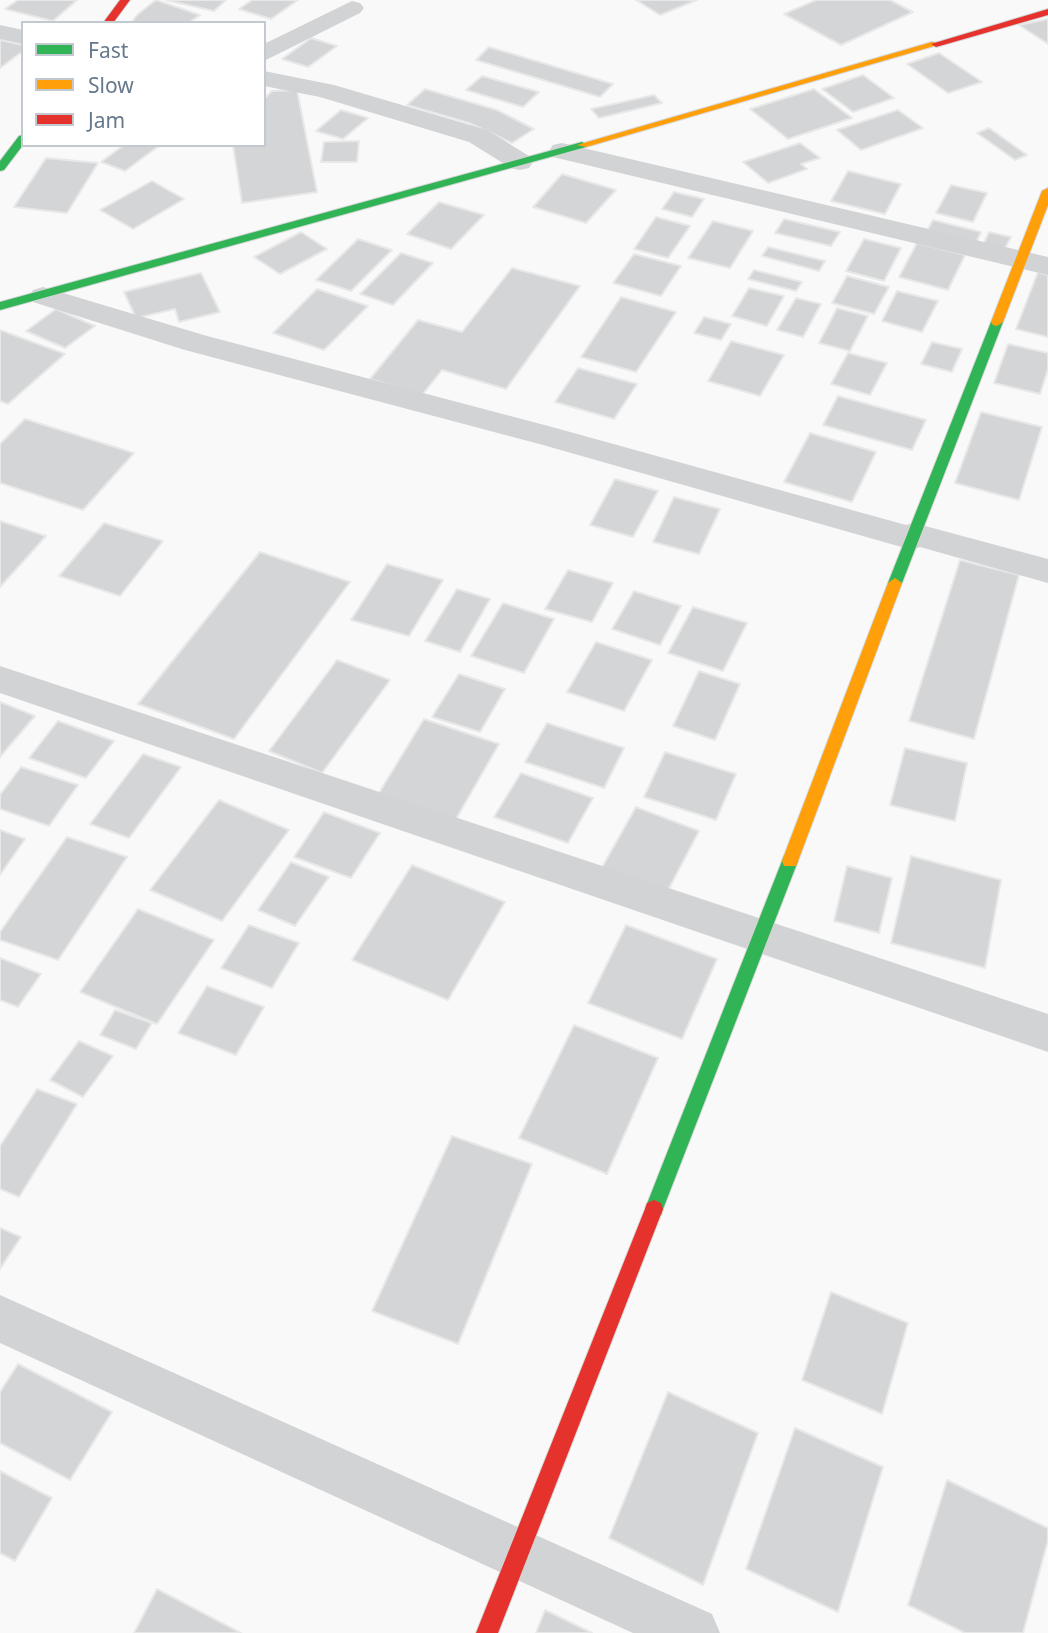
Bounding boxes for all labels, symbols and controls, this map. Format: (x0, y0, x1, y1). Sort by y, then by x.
legend (21, 21, 266, 147)
text: Fast (88, 36, 128, 64)
text: Slow (88, 71, 134, 99)
text: Jam (88, 106, 125, 134)

